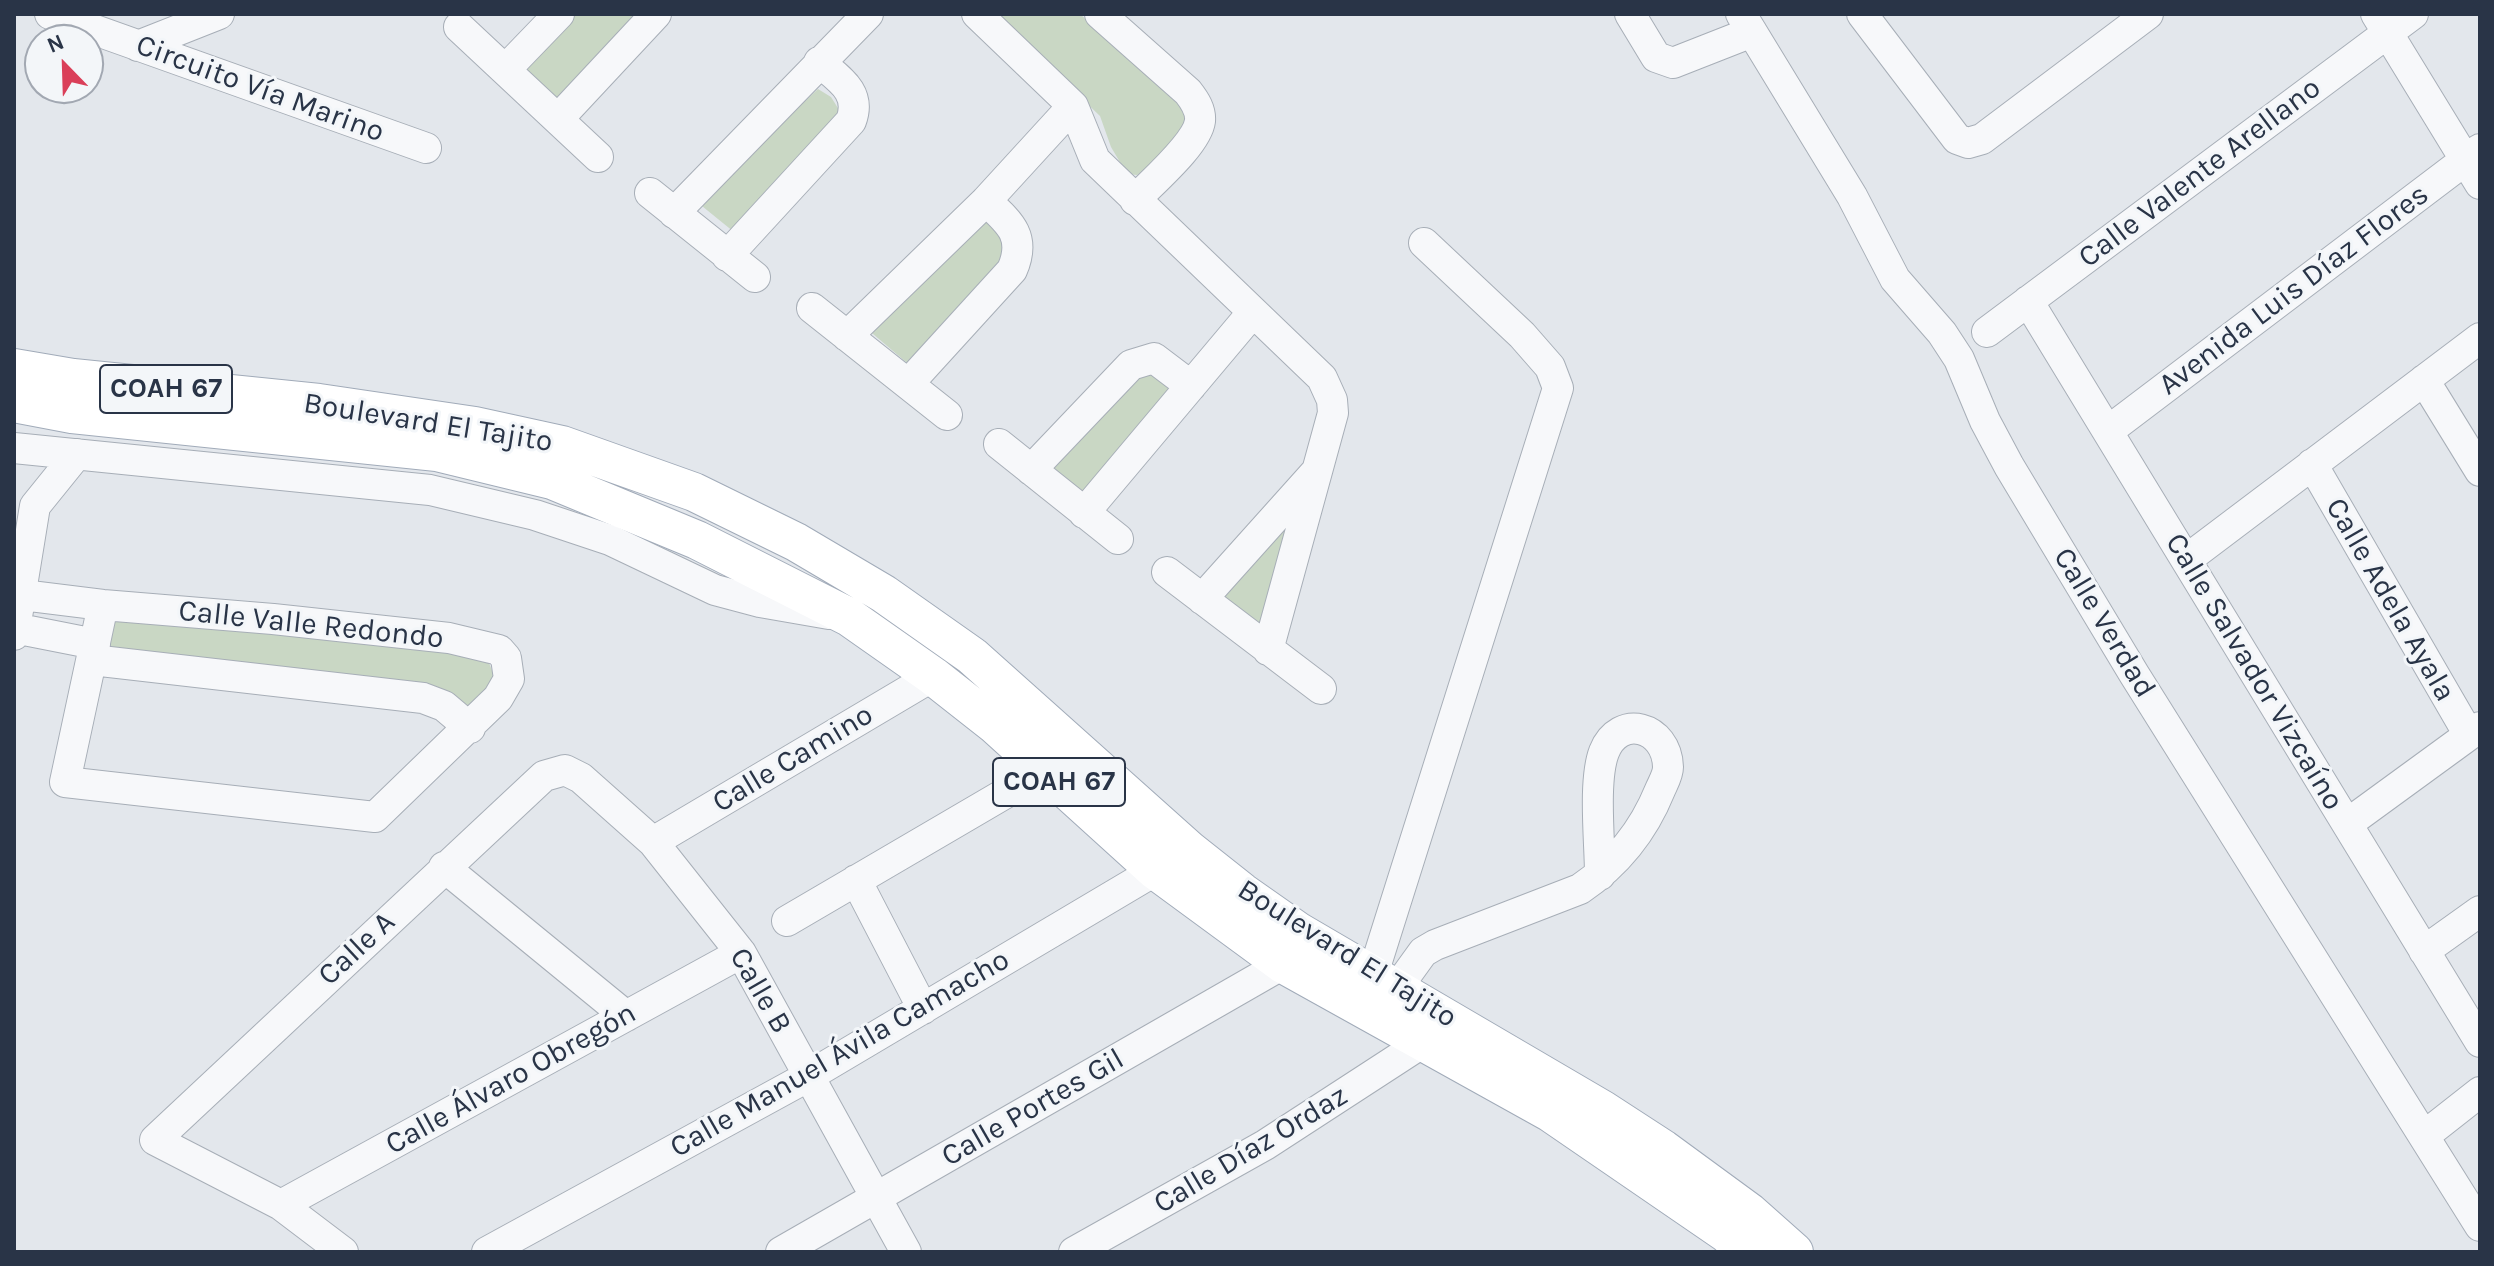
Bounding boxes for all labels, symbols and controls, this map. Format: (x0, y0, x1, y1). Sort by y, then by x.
north arrow (24, 24, 104, 104)
street label: Circuito Vía Marino (131, 27, 389, 151)
text: N (43, 29, 68, 59)
street label: Calle Valente Arellano (2072, 70, 2328, 276)
street label: Avenida Luis Díaz Flores (2152, 177, 2436, 403)
road number: COAH 67 (100, 365, 232, 413)
street label: Boulevard El Tajito (301, 386, 555, 460)
street label: Calle Adela Ayala (2317, 492, 2463, 708)
street label: Calle Salvador Vizcaíno (2157, 527, 2351, 817)
street label: Calle Verdad (2045, 542, 2163, 704)
street label: Calle Valle Redondo (177, 593, 445, 657)
street label: Calle Camino (706, 697, 880, 821)
road number: COAH 67 (993, 758, 1125, 806)
street label: Boulevard El Tajito (1231, 872, 1463, 1036)
street label: Calle A (311, 905, 403, 993)
street label: Calle Manuel Ávila Camacho (664, 942, 1016, 1166)
street label: Calle B (721, 942, 799, 1040)
street label: Calle Álvaro Obregón (380, 995, 642, 1163)
street label: Calle Portes Gil (936, 1041, 1130, 1175)
street label: Calle Díaz Ordaz (1148, 1078, 1354, 1222)

